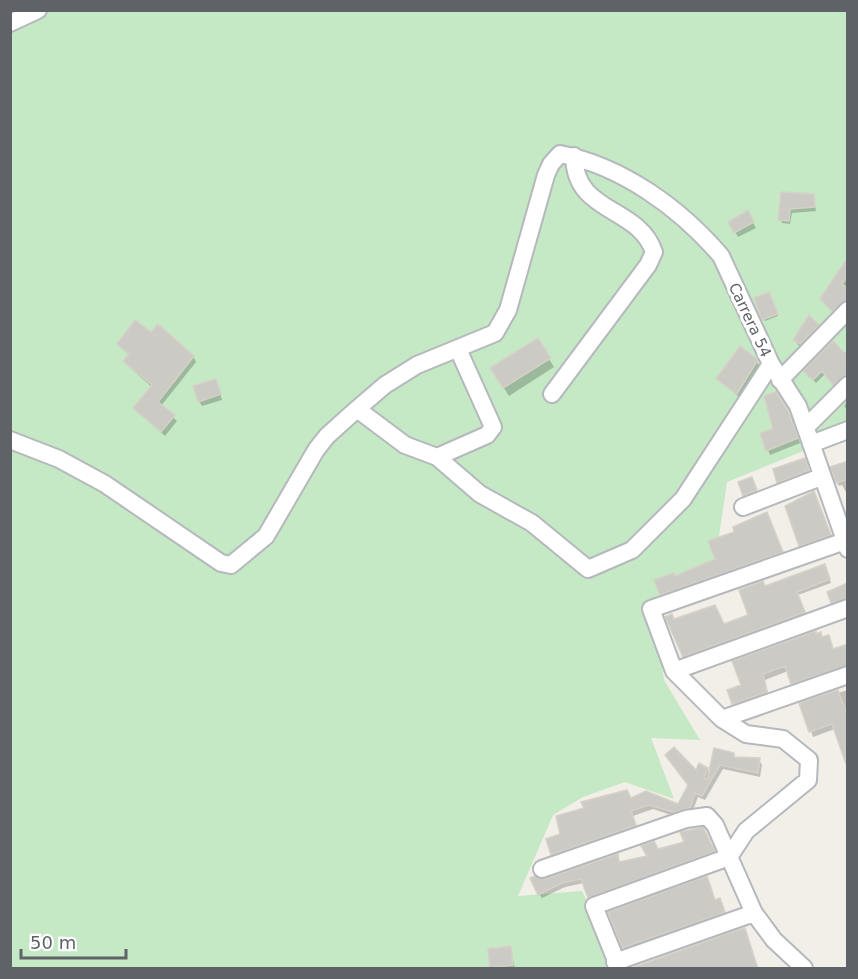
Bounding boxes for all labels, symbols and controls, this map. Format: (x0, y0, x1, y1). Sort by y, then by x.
street label: Carrera 54 (725, 280, 775, 360)
scale bar (21, 922, 126, 960)
text: 50 m (30, 932, 76, 953)

